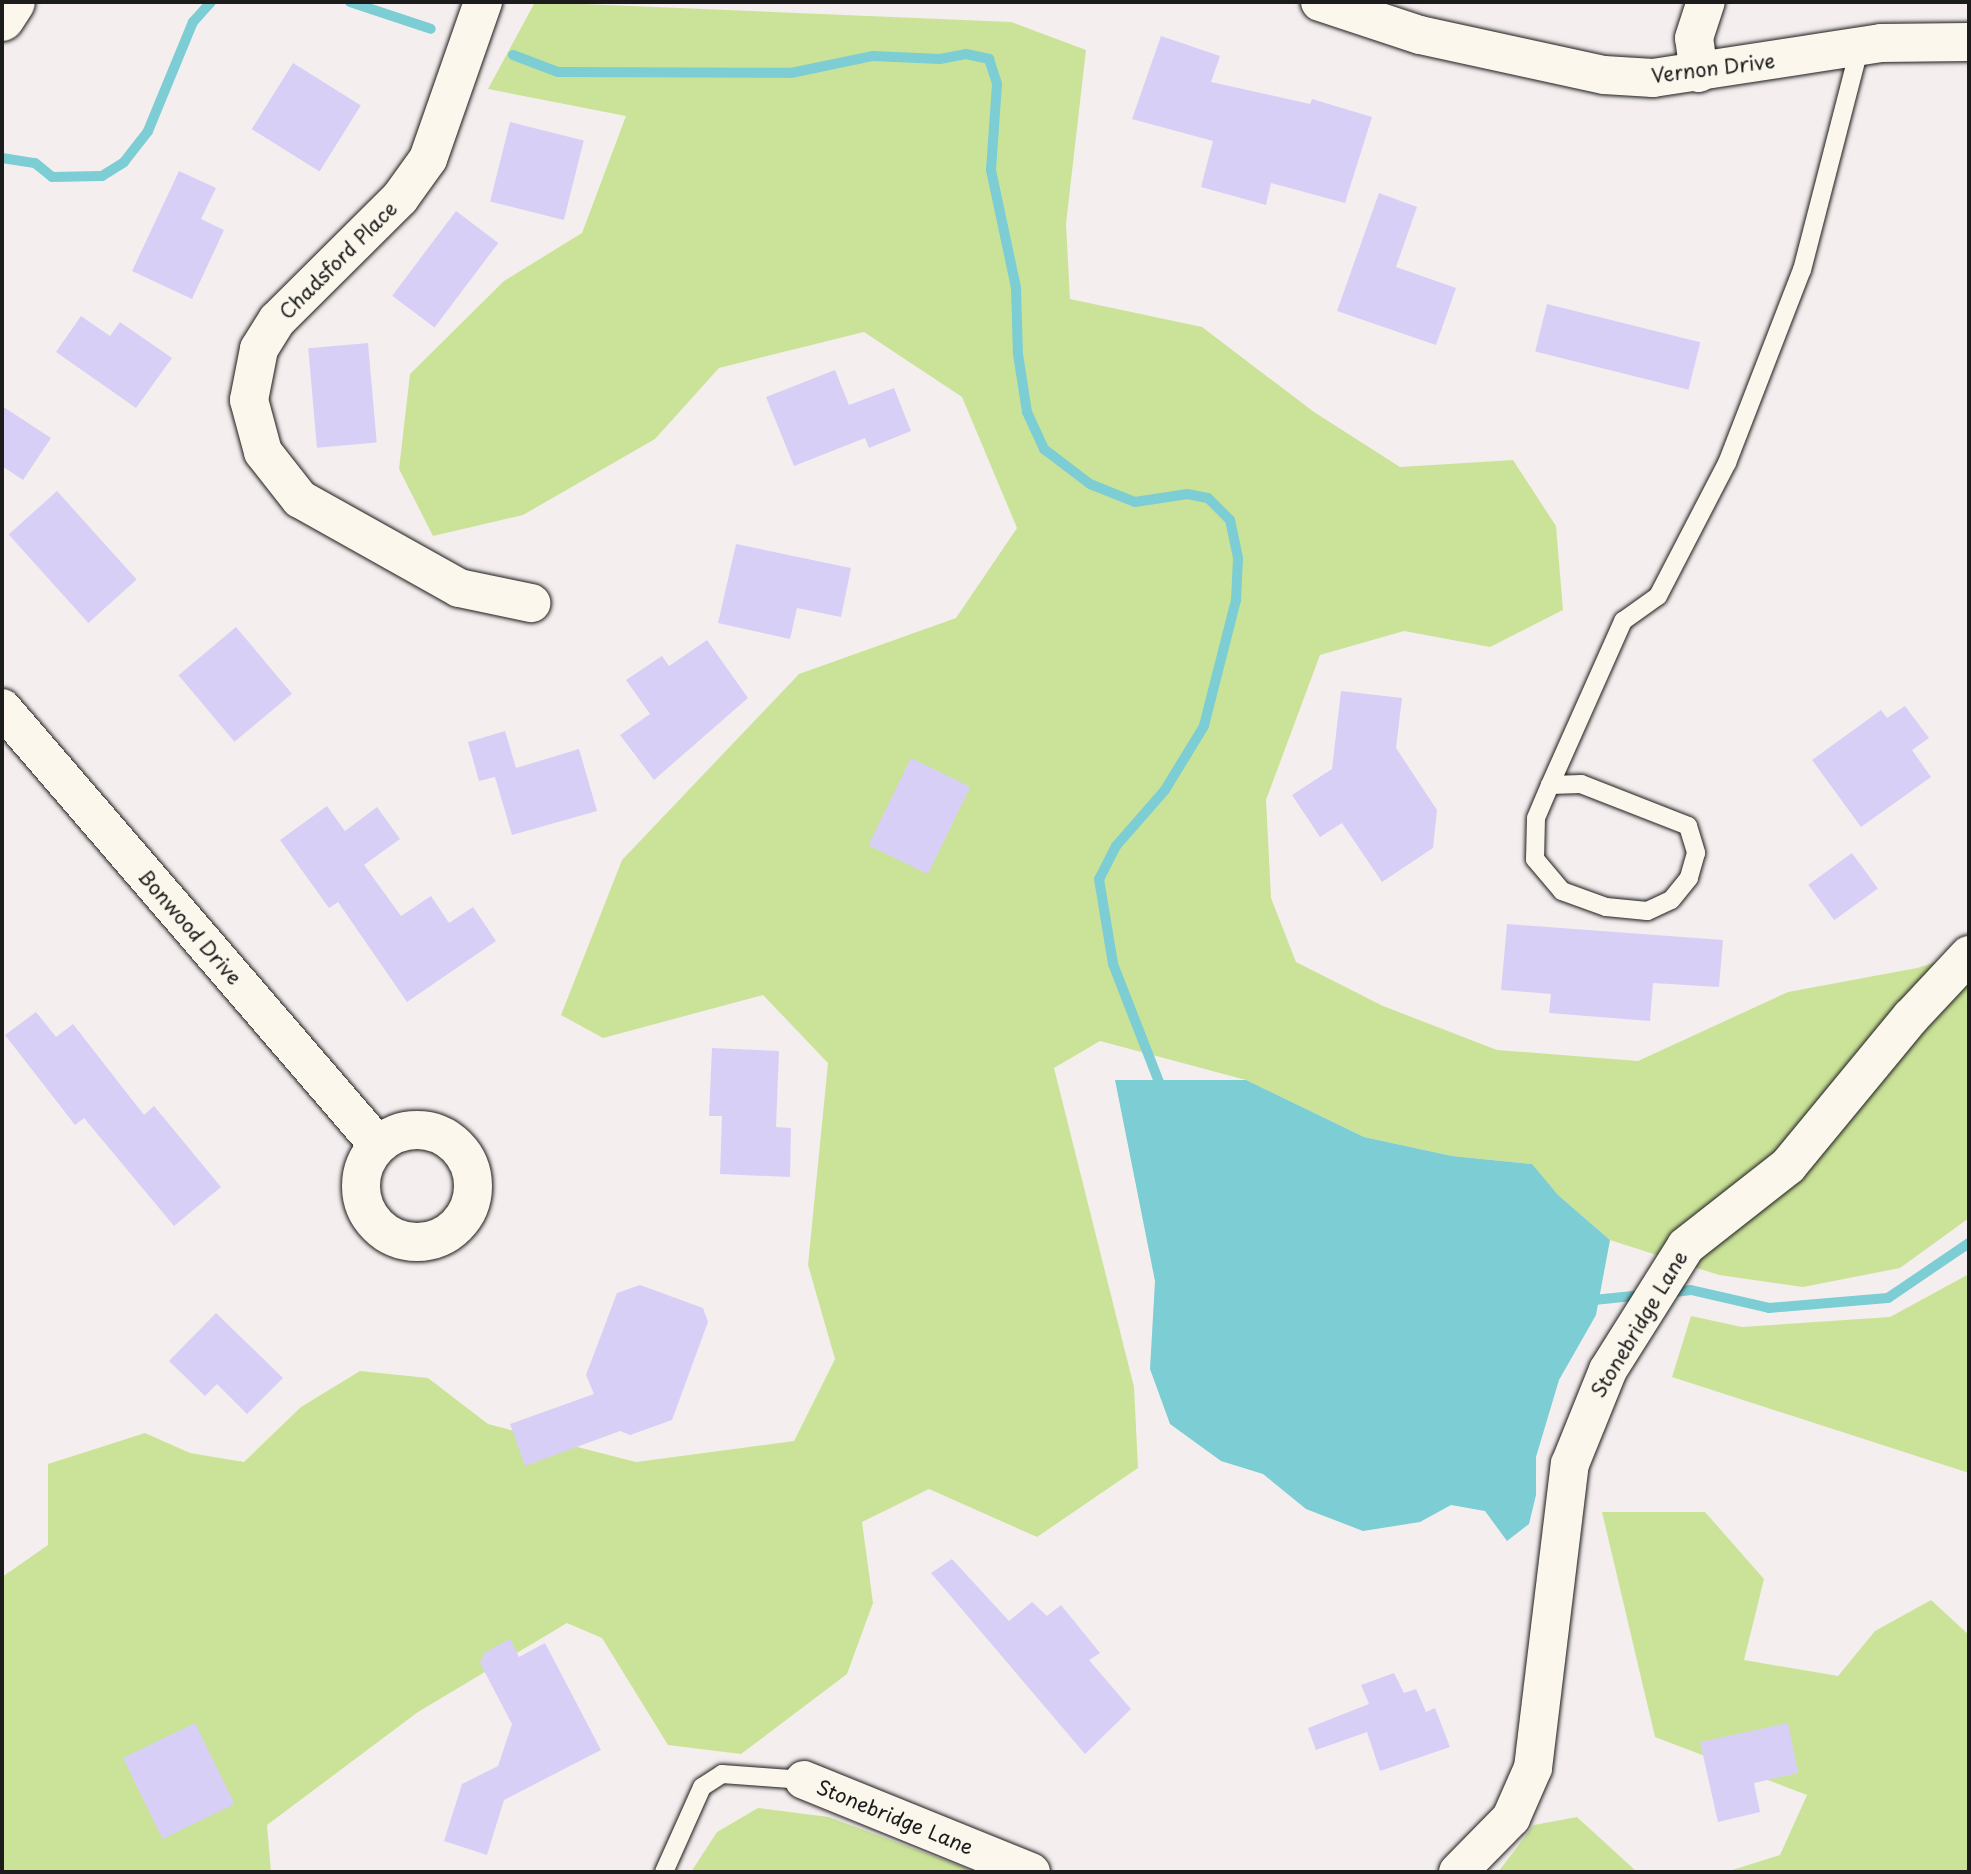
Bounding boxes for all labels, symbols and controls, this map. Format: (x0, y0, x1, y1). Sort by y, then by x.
street label: Vernon Drive (1650, 48, 1776, 88)
street label: Chadsford Place (274, 196, 402, 324)
street label: Bonwood Drive (133, 864, 247, 990)
street label: Stonebridge Lane (1586, 1246, 1692, 1402)
street label: Stonebridge Lane (813, 1775, 977, 1859)

